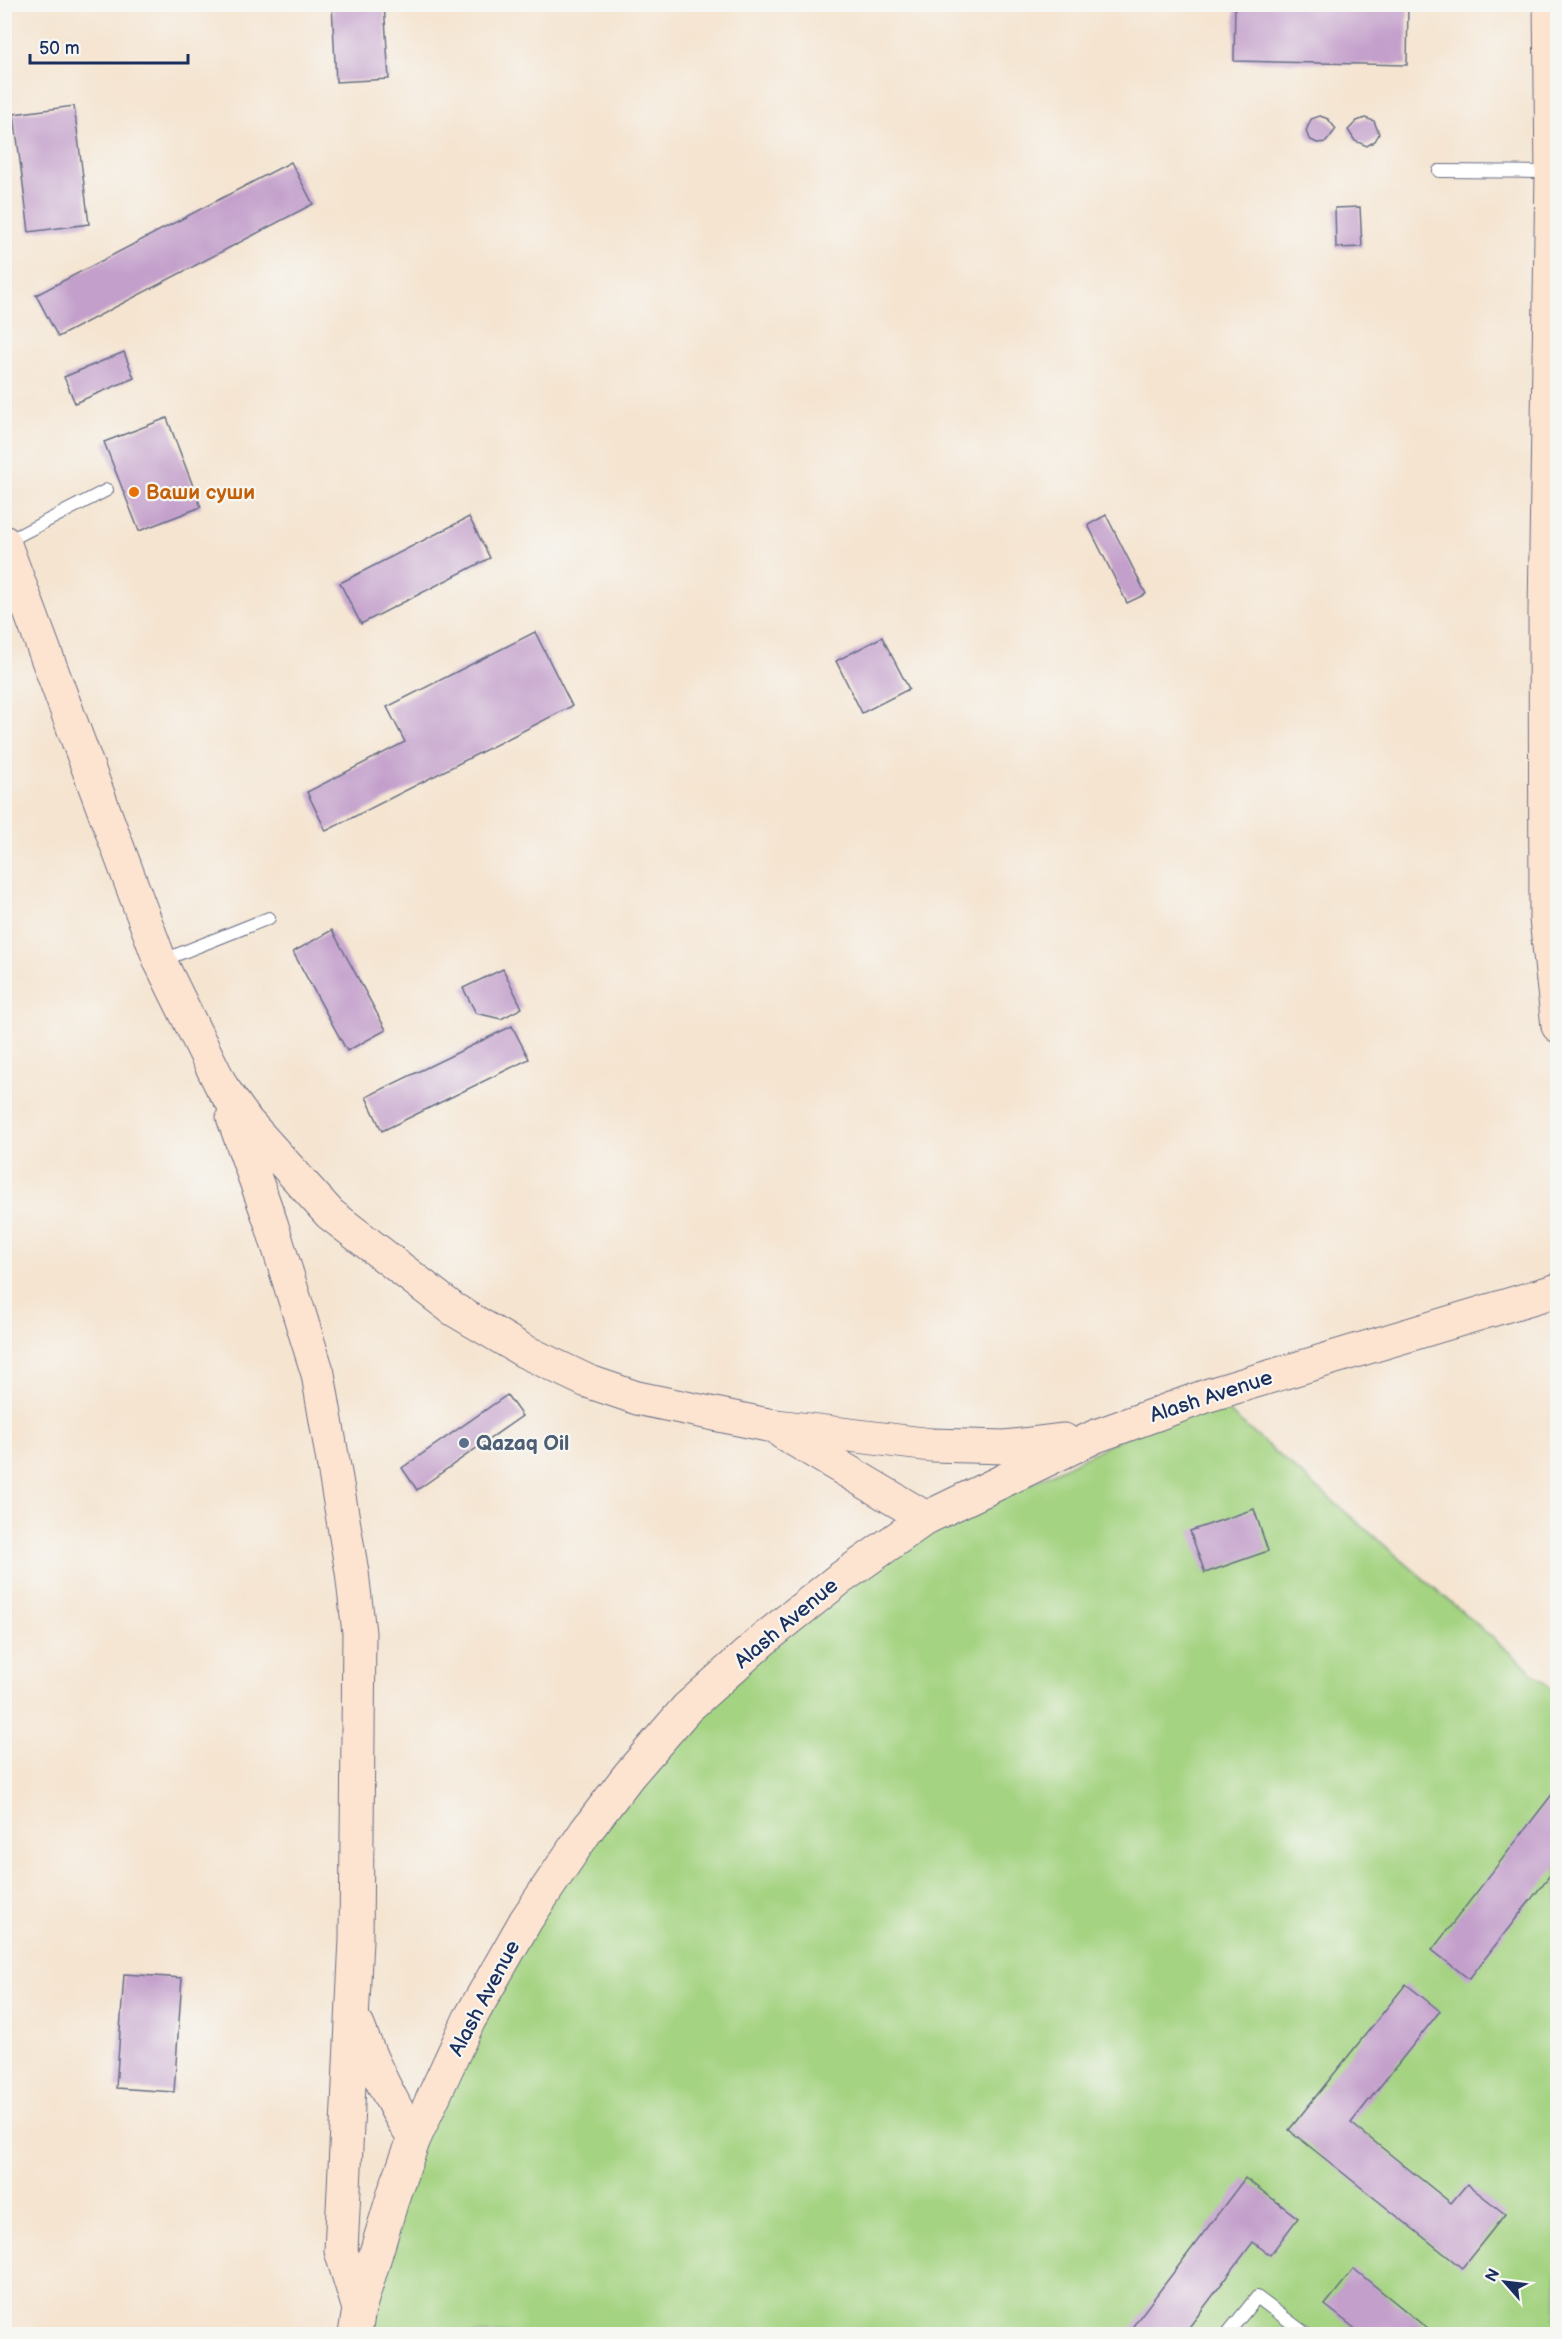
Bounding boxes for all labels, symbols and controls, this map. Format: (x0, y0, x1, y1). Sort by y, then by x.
scale bar (30, 27, 188, 65)
text: 50 m (39, 38, 80, 59)
place label: Ваши суши (146, 480, 255, 505)
marker: Ваши суши (127, 485, 141, 499)
street label: Alash Avenue (1147, 1365, 1276, 1428)
place label: Qazaq Oil (476, 1431, 569, 1456)
marker: Qazaq Oil (457, 1436, 471, 1450)
street label: Alash Avenue (729, 1573, 843, 1674)
street label: Alash Avenue (443, 1936, 525, 2060)
north arrow (1475, 2252, 1535, 2312)
text: N (1482, 2266, 1504, 2285)

